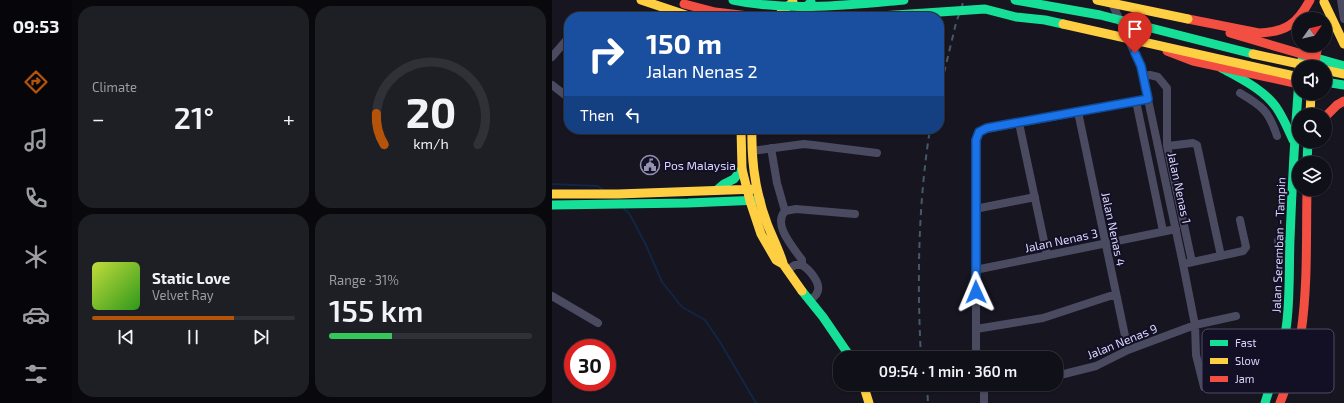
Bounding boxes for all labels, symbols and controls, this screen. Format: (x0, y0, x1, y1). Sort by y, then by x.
pin (1118, 12, 1152, 53)
north arrow (1292, 12, 1332, 52)
map controls (1292, 12, 1332, 196)
text: 09:53 (13, 15, 59, 37)
icon: arrive (1124, 18, 1146, 40)
text: 150 m (646, 26, 722, 60)
icon: right (580, 28, 632, 80)
text: Jalan Nenas 2 (646, 60, 758, 82)
button: sound (1292, 60, 1332, 100)
icon: directions (22, 68, 50, 96)
text: Climate (92, 79, 137, 95)
text: 20 (405, 86, 456, 136)
text: 21° (174, 99, 214, 135)
icon: left (622, 104, 644, 126)
text: − (92, 105, 105, 131)
text: + (283, 105, 295, 131)
text: Then (580, 106, 614, 124)
button: search (1292, 108, 1332, 148)
icon: music (22, 126, 50, 154)
text: km/h (413, 134, 448, 151)
street label: Jalan Nenas 1 (1166, 151, 1194, 225)
public building icon: Pos Malaysia (639, 154, 661, 176)
button: layers (1292, 156, 1332, 196)
place label: Pos Malaysia (664, 158, 736, 172)
street label: Jalan Seremban - Tampin (1269, 177, 1287, 313)
icon: phone (22, 184, 50, 212)
street label: Jalan Nenas 4 (1099, 191, 1129, 267)
street label: Jalan Nenas 3 (1023, 225, 1099, 255)
icon: climate (22, 243, 50, 271)
text: Static Love (152, 269, 230, 287)
position arrow (955, 271, 997, 313)
text: Range · 31% (329, 272, 399, 288)
text: Velvet Ray (152, 287, 214, 303)
text: 155 km (329, 292, 423, 328)
icon: car (22, 301, 50, 329)
street label: Jalan Nenas 9 (1085, 320, 1159, 361)
icon: previous (115, 326, 137, 348)
icon: pause (182, 326, 204, 348)
icon: next (250, 326, 272, 348)
legend (1202, 329, 1334, 393)
text: Fast (1235, 336, 1257, 349)
speed limit sign: 30 (564, 339, 616, 391)
text: Slow (1235, 354, 1260, 367)
icon: filters (22, 360, 50, 388)
text: 09:54 · 1 min · 360 m (879, 362, 1017, 380)
text: Jam (1235, 372, 1254, 385)

